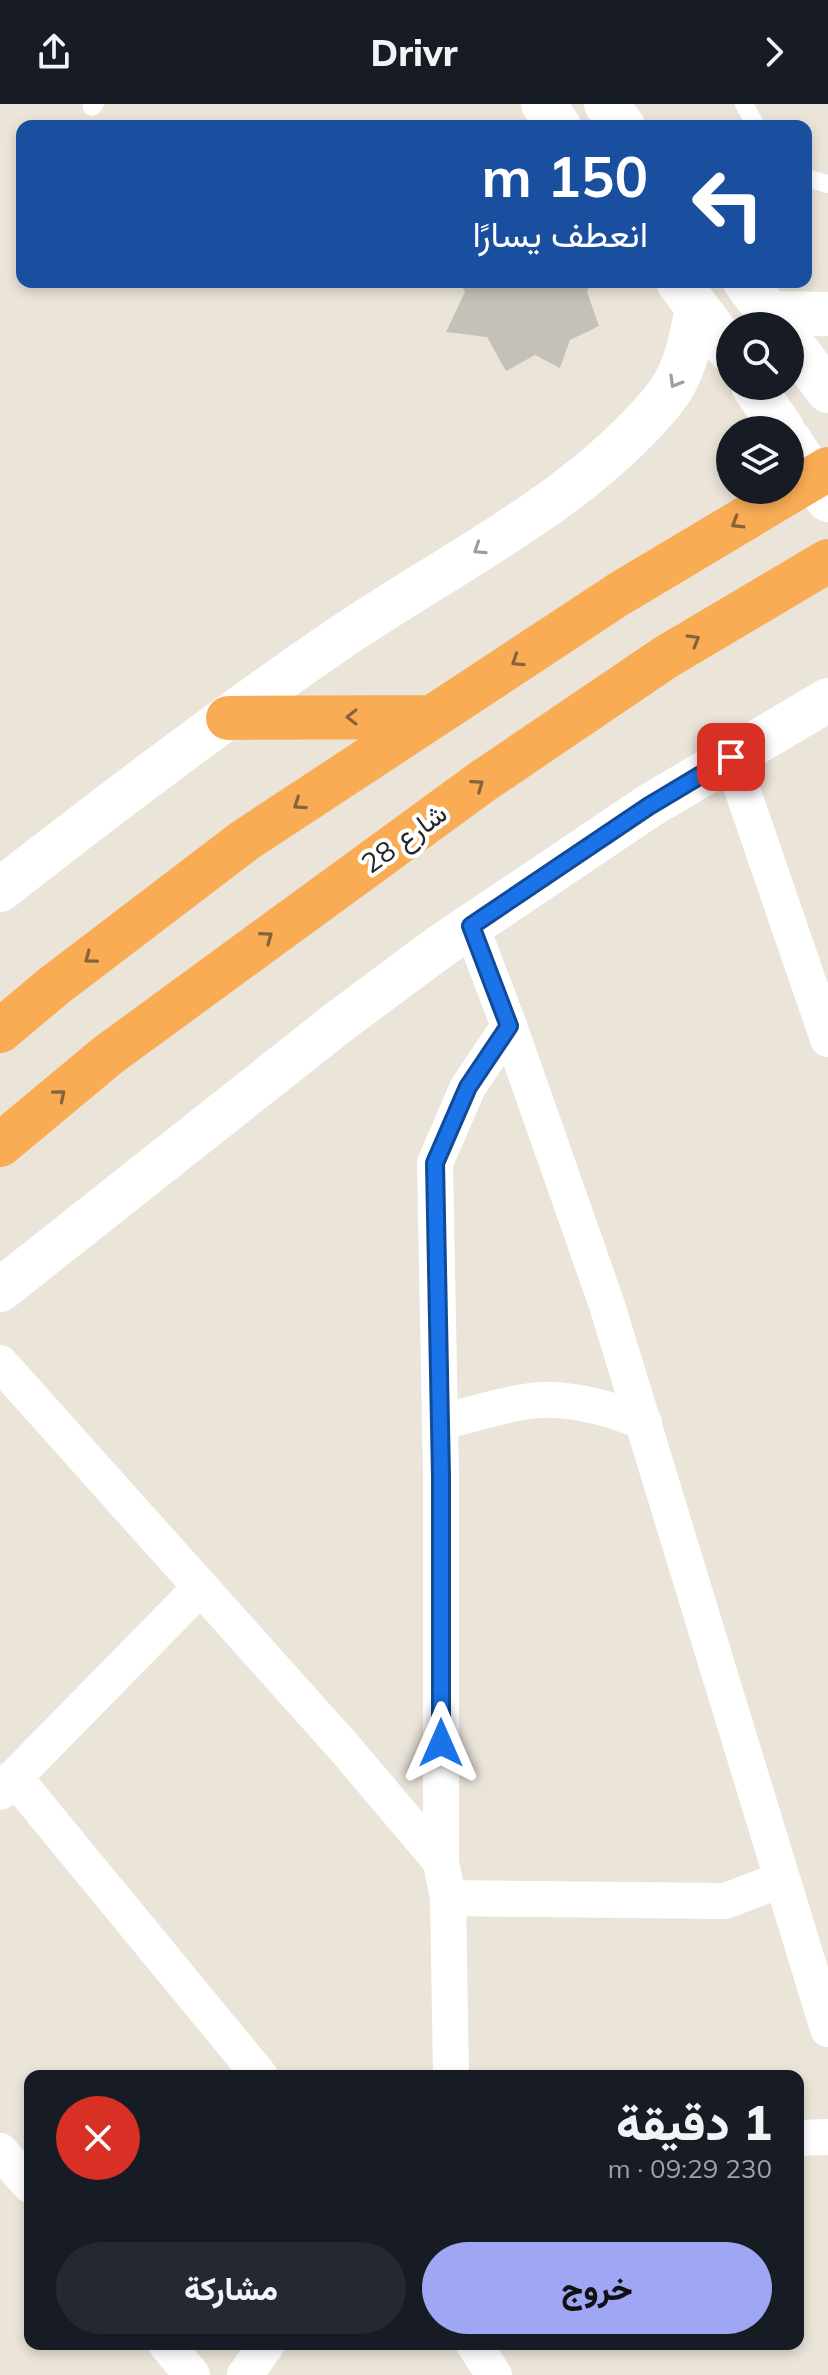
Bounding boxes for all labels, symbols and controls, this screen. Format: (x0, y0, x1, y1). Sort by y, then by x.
icon: share (32, 30, 76, 74)
text: Drivr (370, 30, 458, 75)
icon: forward (752, 30, 796, 74)
text: 150 m (481, 141, 648, 211)
icon: left (676, 152, 780, 256)
text: انعطف يسارًا (472, 211, 648, 256)
map controls (716, 312, 804, 504)
button: search (716, 312, 804, 400)
one-way arrow (669, 373, 685, 388)
button: layers (716, 416, 804, 504)
one-way arrow (731, 513, 746, 529)
one-way arrow (473, 539, 488, 554)
one-way arrow (685, 635, 700, 650)
one-way arrow (511, 651, 525, 666)
one-way arrow (345, 708, 358, 726)
pin (697, 723, 765, 791)
icon: arrive (709, 735, 753, 779)
one-way arrow (469, 780, 483, 795)
one-way arrow (294, 794, 308, 809)
street label: شارع 28 (354, 795, 455, 882)
one-way arrow (258, 932, 272, 947)
one-way arrow (84, 948, 99, 962)
one-way arrow (51, 1090, 66, 1104)
position arrow (399, 1701, 483, 1785)
text: 1 دقيقة (616, 2092, 772, 2152)
button: close (56, 2096, 140, 2180)
text: 230 m · 09:29 (608, 2152, 772, 2185)
button: مشاركة (56, 2242, 406, 2334)
button: خروج (422, 2242, 772, 2334)

